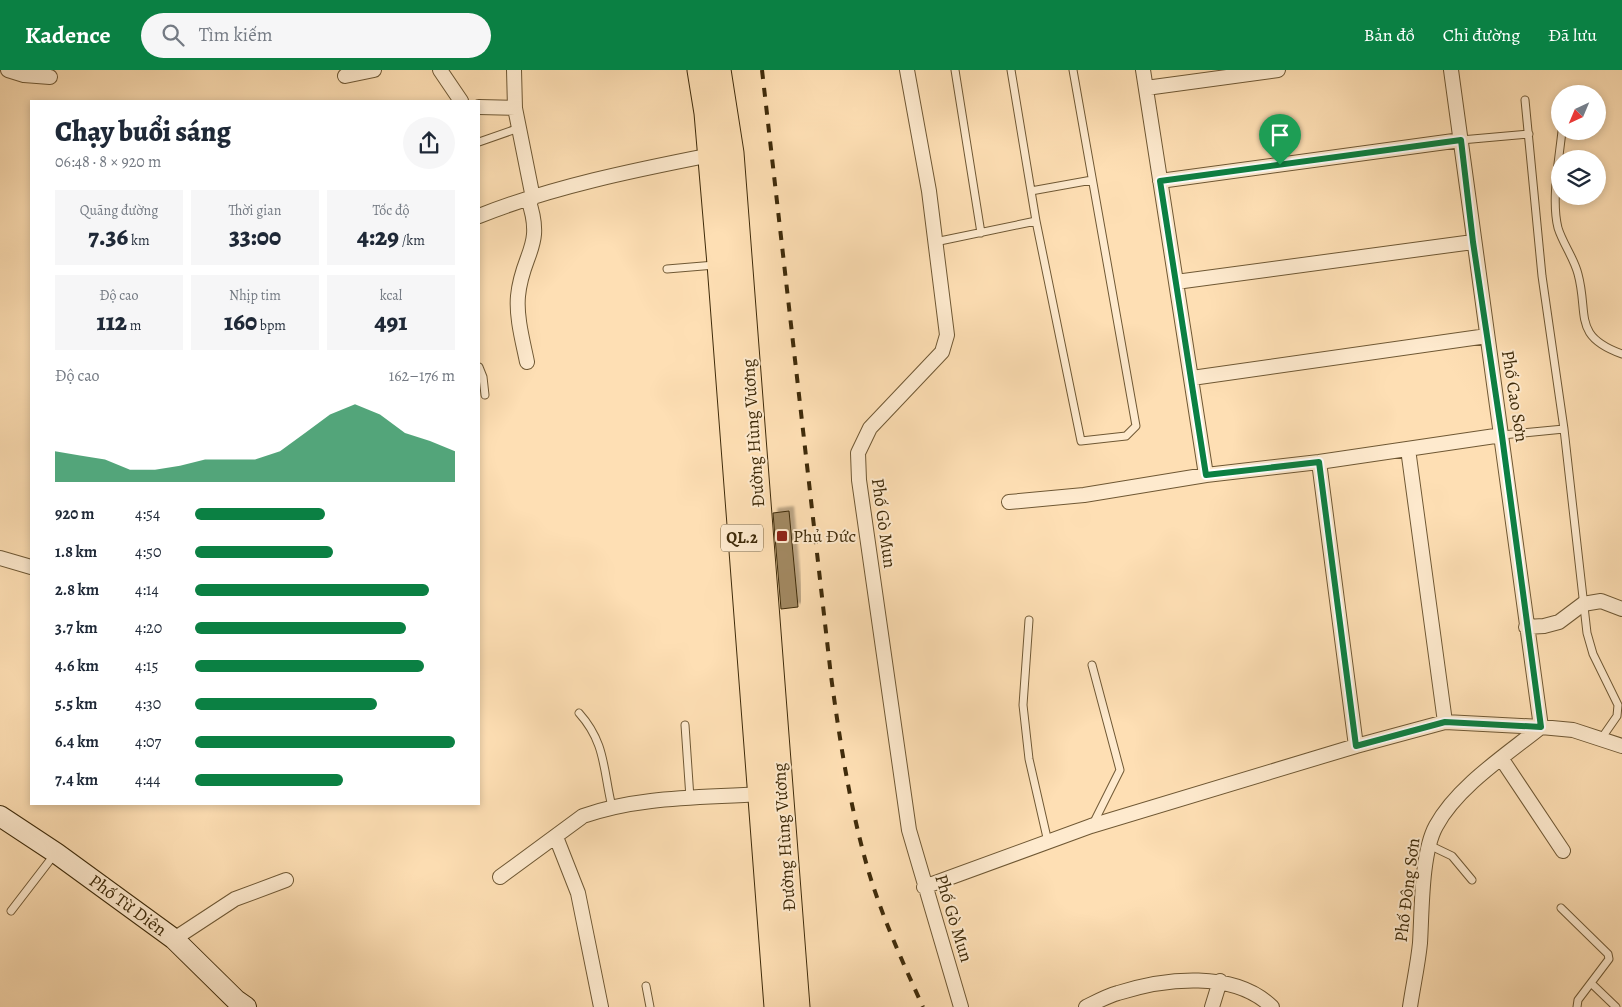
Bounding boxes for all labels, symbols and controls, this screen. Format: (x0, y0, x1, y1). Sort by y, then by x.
search box (141, 13, 491, 58)
text: Kadence (25, 19, 111, 51)
icon: search (159, 21, 187, 49)
text: Tìm kiếm (199, 22, 273, 48)
text: Bản đồ (1364, 23, 1415, 47)
text: Chỉ đường (1443, 23, 1520, 47)
text: Đã lưu (1548, 23, 1597, 47)
north arrow (1551, 85, 1606, 140)
map controls (1551, 85, 1606, 205)
text: Chạy buổi sáng (55, 113, 231, 151)
pin (1259, 114, 1301, 165)
button: share (403, 117, 455, 169)
icon: arrive (1266, 121, 1294, 149)
button: layers (1551, 150, 1606, 205)
text: 06:48 · 8 × 920 m (55, 151, 161, 173)
text: Quãng đường (80, 201, 158, 220)
text: Thời gian (229, 201, 282, 220)
text: Tốc độ (373, 201, 409, 220)
text: 7.36 (88, 220, 128, 254)
text: 33:00 (229, 220, 281, 254)
text: 4:29 (357, 220, 399, 254)
text: km (128, 231, 150, 250)
text: /km (399, 231, 425, 250)
text: Độ cao (99, 286, 139, 305)
text: Nhịp tim (229, 286, 281, 305)
text: kcal (380, 286, 402, 305)
text: 112 (97, 305, 127, 339)
text: 160 (224, 305, 257, 339)
text: 491 (375, 305, 407, 339)
text: m (127, 316, 141, 335)
text: bpm (257, 316, 286, 335)
street label: Phố Cao Sơn (1496, 348, 1534, 444)
street label: Đường Hùng Vương (736, 358, 770, 508)
text: Độ cao (55, 365, 100, 387)
text: 162–176 m (389, 365, 455, 387)
street label: Phố Gò Mun (866, 476, 902, 570)
text: 920 m (55, 503, 94, 525)
text: 4:54 (135, 503, 160, 525)
road number: QL.2 (721, 524, 763, 552)
place label: Phủ Đức (793, 524, 856, 548)
marker: Phủ Đức (775, 529, 789, 543)
text: 1.8 km (55, 541, 97, 563)
text: 4:50 (135, 541, 161, 563)
text: 2.8 km (55, 579, 99, 601)
text: 4:14 (135, 579, 159, 601)
text: 3.7 km (55, 617, 98, 639)
text: 4:20 (135, 617, 162, 639)
text: 4.6 km (55, 655, 99, 677)
text: 4:15 (135, 655, 158, 677)
text: 5.5 km (55, 693, 98, 715)
text: 4:30 (135, 693, 161, 715)
text: 6.4 km (55, 731, 99, 753)
text: 4:07 (135, 731, 161, 753)
street label: Đường Hùng Vương (767, 762, 801, 912)
text: 7.4 km (55, 769, 98, 791)
text: 4:44 (135, 769, 161, 791)
street label: Phố Đông Sơn (1389, 836, 1425, 943)
street label: Phố Từ Diên (84, 869, 172, 941)
street label: Phố Gò Mun (929, 871, 979, 965)

